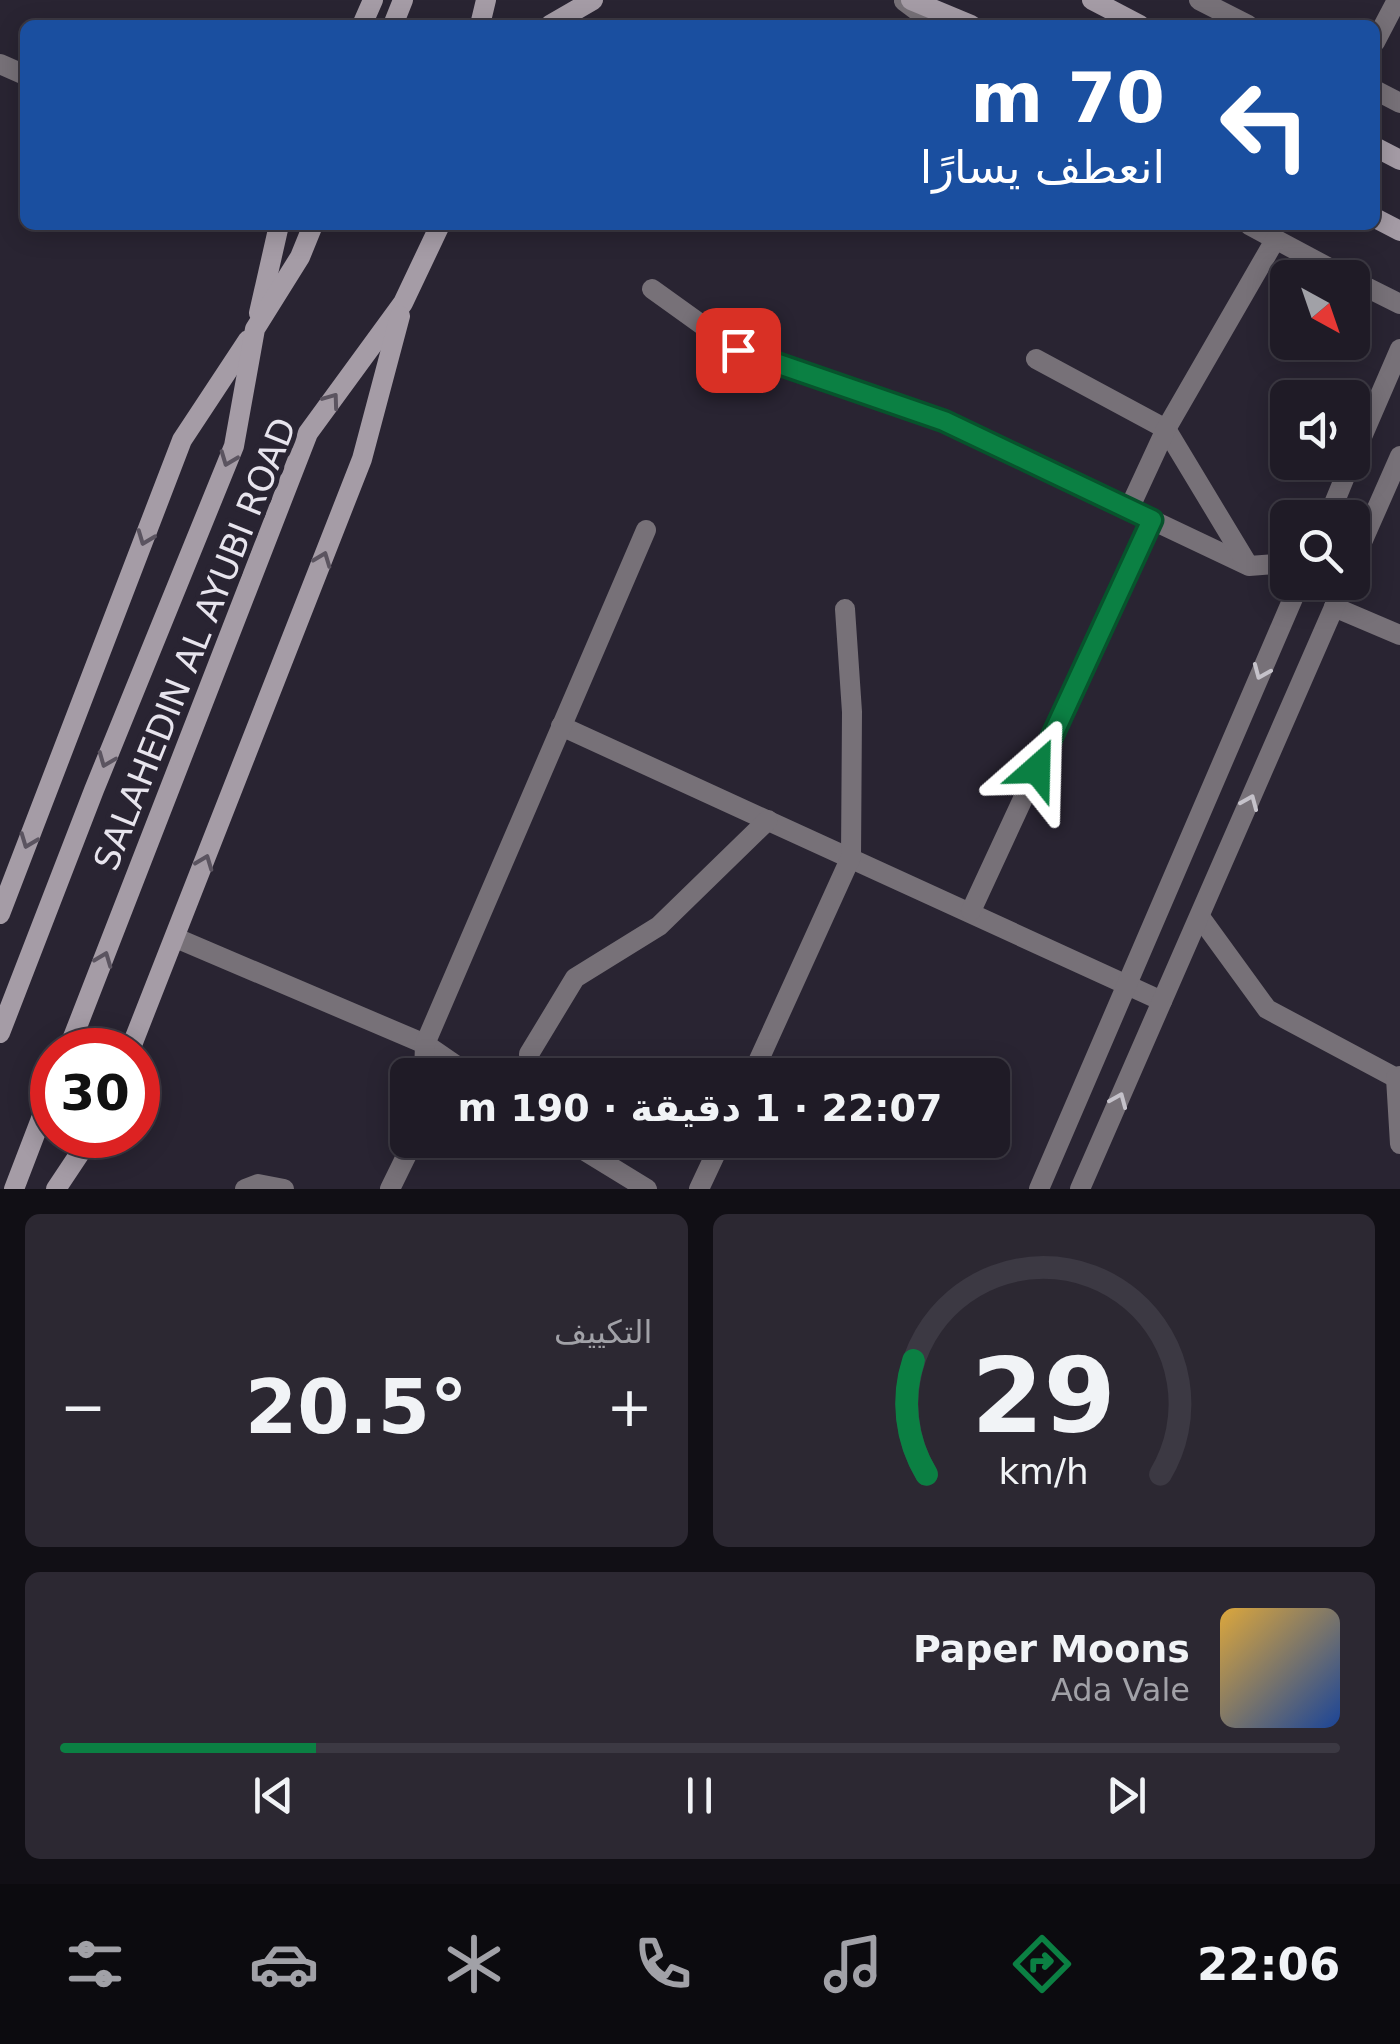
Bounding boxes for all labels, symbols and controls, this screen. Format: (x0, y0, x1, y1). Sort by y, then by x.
text: 70 m (970, 57, 1165, 139)
icon: left (1200, 60, 1330, 190)
text: انعطف يسارًا (920, 141, 1165, 194)
north arrow (1270, 260, 1370, 360)
map controls (1270, 260, 1370, 600)
pin (696, 308, 781, 393)
icon: arrive (711, 323, 766, 378)
button: sound (1270, 380, 1370, 480)
one-way arrow (320, 393, 339, 412)
street label: SALAHEDIN AL AYUBI ROAD (86, 412, 304, 876)
one-way arrow (219, 449, 240, 466)
button: search (1270, 500, 1370, 600)
one-way arrow (136, 528, 156, 546)
one-way arrow (311, 551, 331, 569)
one-way arrow (1253, 662, 1273, 680)
position arrow (985, 717, 1089, 821)
one-way arrow (98, 750, 118, 768)
one-way arrow (1238, 794, 1258, 812)
one-way arrow (19, 832, 40, 849)
one-way arrow (194, 854, 214, 872)
one-way arrow (92, 951, 112, 969)
speed limit sign: 30 (30, 1028, 160, 1158)
text: 22:07 · 1 دقيقة · 190 m (458, 1086, 942, 1130)
one-way arrow (1107, 1092, 1127, 1110)
text: التكييف (554, 1313, 653, 1351)
text: 29 (971, 1335, 1116, 1457)
text: 20.5° (245, 1363, 468, 1451)
text: − (60, 1375, 106, 1439)
text: + (606, 1375, 652, 1439)
text: km/h (999, 1451, 1089, 1492)
text: Paper Moons (913, 1627, 1190, 1671)
text: Ada Vale (1051, 1671, 1190, 1709)
icon: previous (246, 1768, 301, 1823)
icon: pause (672, 1768, 727, 1823)
icon: next (1099, 1768, 1154, 1823)
icon: filters (60, 1929, 130, 1999)
icon: car (249, 1929, 319, 1999)
icon: climate (439, 1929, 509, 1999)
icon: phone (628, 1929, 698, 1999)
icon: music (818, 1929, 888, 1999)
icon: directions (1007, 1929, 1077, 1999)
text: 22:06 (1197, 1938, 1340, 1991)

